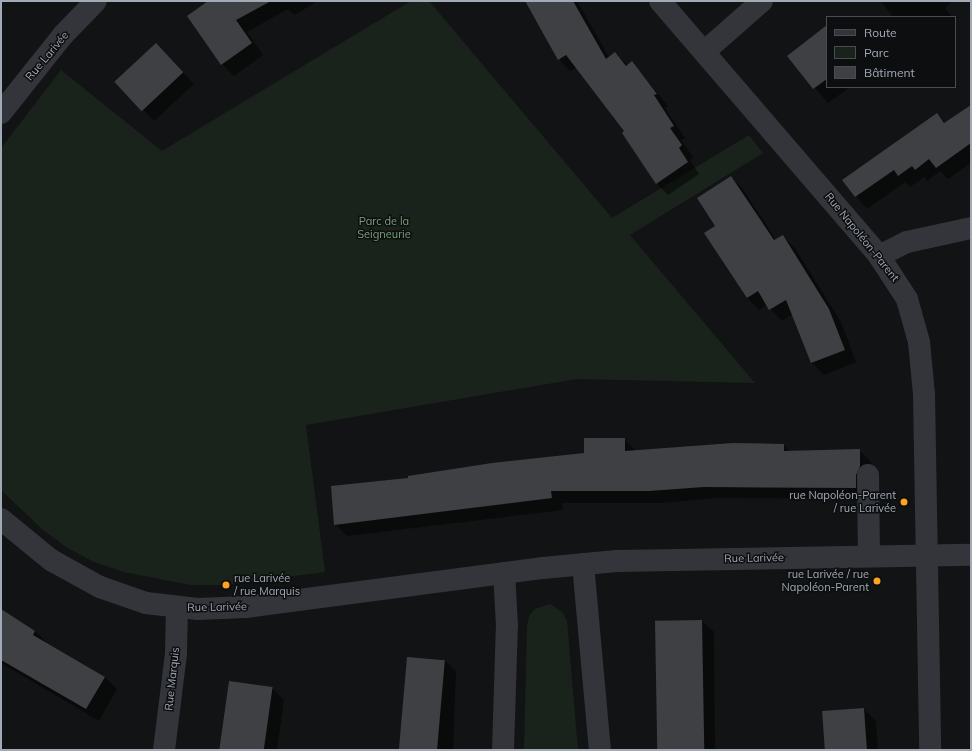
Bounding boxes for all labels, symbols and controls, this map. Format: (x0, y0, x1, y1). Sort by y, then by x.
legend (826, 16, 956, 88)
text: Route (864, 25, 897, 40)
street label: Rue Larivée (23, 29, 71, 83)
text: Parc (864, 45, 889, 60)
text: Bâtiment (864, 65, 915, 80)
street label: Rue Napoléon-Parent (822, 190, 902, 284)
park label: Parc de la Seigneurie (357, 215, 411, 241)
place label: rue Napoléon-Parent / rue Larivée (789, 489, 896, 515)
marker: rue Napoléon-Parent / rue Larivée (899, 497, 909, 507)
street label: Rue Larivée (724, 551, 784, 565)
place label: rue Larivée / rue Napoléon-Parent (782, 568, 869, 594)
place label: rue Larivée / rue Marquis (234, 572, 300, 598)
marker: rue Larivée / rue Napoléon-Parent (872, 576, 882, 586)
marker: rue Larivée / rue Marquis (221, 580, 231, 590)
street label: Rue Larivée (187, 600, 247, 614)
street label: Rue Marquis (162, 647, 182, 711)

